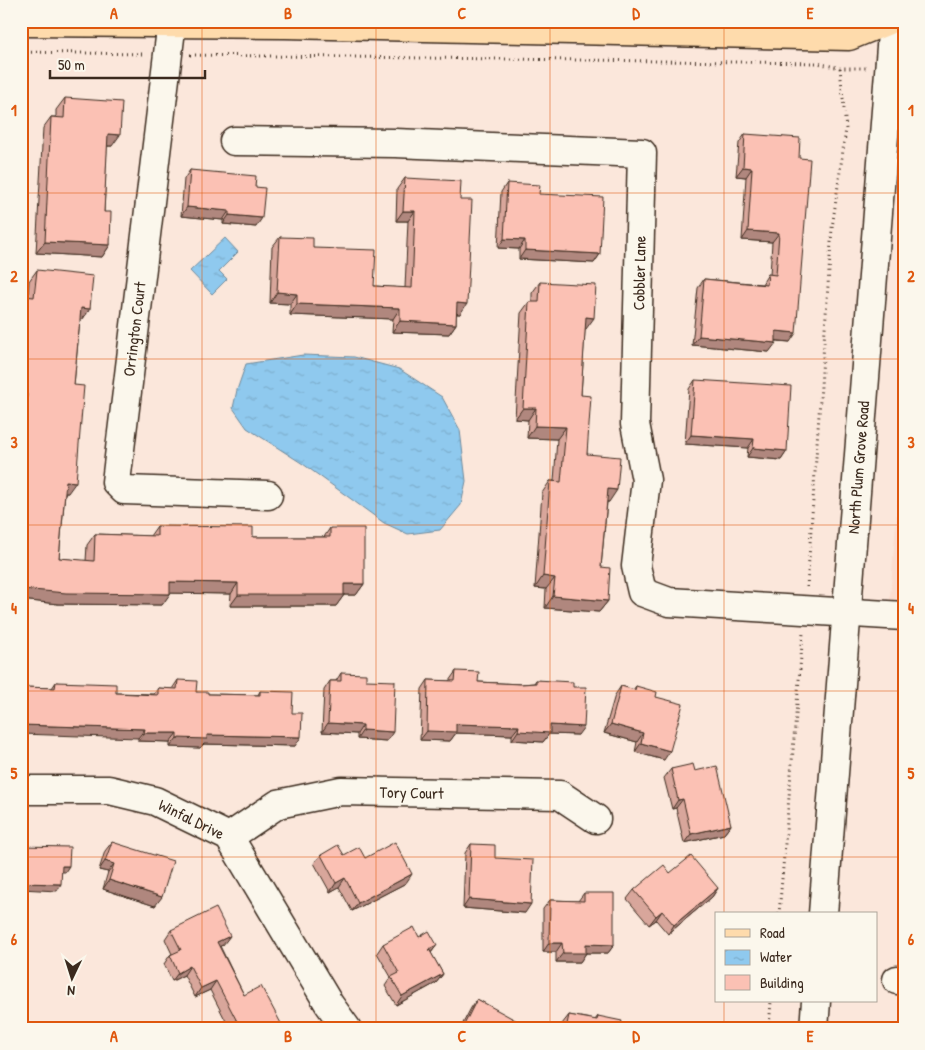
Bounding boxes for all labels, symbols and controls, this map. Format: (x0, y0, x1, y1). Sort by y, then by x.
text: A (110, 2, 118, 24)
text: B (284, 2, 292, 24)
text: C (458, 2, 467, 24)
text: D (632, 2, 640, 24)
text: E (806, 2, 814, 24)
scale bar (50, 48, 205, 80)
text: 50 m (58, 54, 85, 75)
text: 1 (11, 99, 17, 121)
text: 1 (908, 99, 914, 121)
street label: Cobbler Lane (627, 235, 651, 311)
text: 2 (10, 265, 18, 287)
text: 2 (907, 265, 915, 287)
street label: Orrington Court (117, 280, 151, 378)
street label: North Plum Grove Road (842, 400, 874, 535)
text: 3 (10, 431, 18, 453)
text: 3 (907, 431, 915, 453)
text: 4 (11, 597, 17, 619)
text: 4 (908, 597, 914, 619)
text: 5 (11, 762, 18, 784)
text: 5 (908, 762, 915, 784)
street label: Tory Court (379, 781, 444, 804)
street label: Winfal Drive (155, 793, 229, 844)
legend (715, 912, 878, 1002)
text: Road (760, 922, 785, 943)
text: 6 (11, 928, 18, 950)
text: 6 (908, 928, 915, 950)
text: Water (760, 946, 792, 967)
north arrow (48, 952, 98, 1002)
text: Building (760, 972, 804, 993)
text: N (66, 982, 75, 1001)
text: A (110, 1025, 118, 1047)
text: B (284, 1025, 292, 1047)
text: C (458, 1025, 467, 1047)
text: D (632, 1025, 640, 1047)
text: E (806, 1025, 814, 1047)

